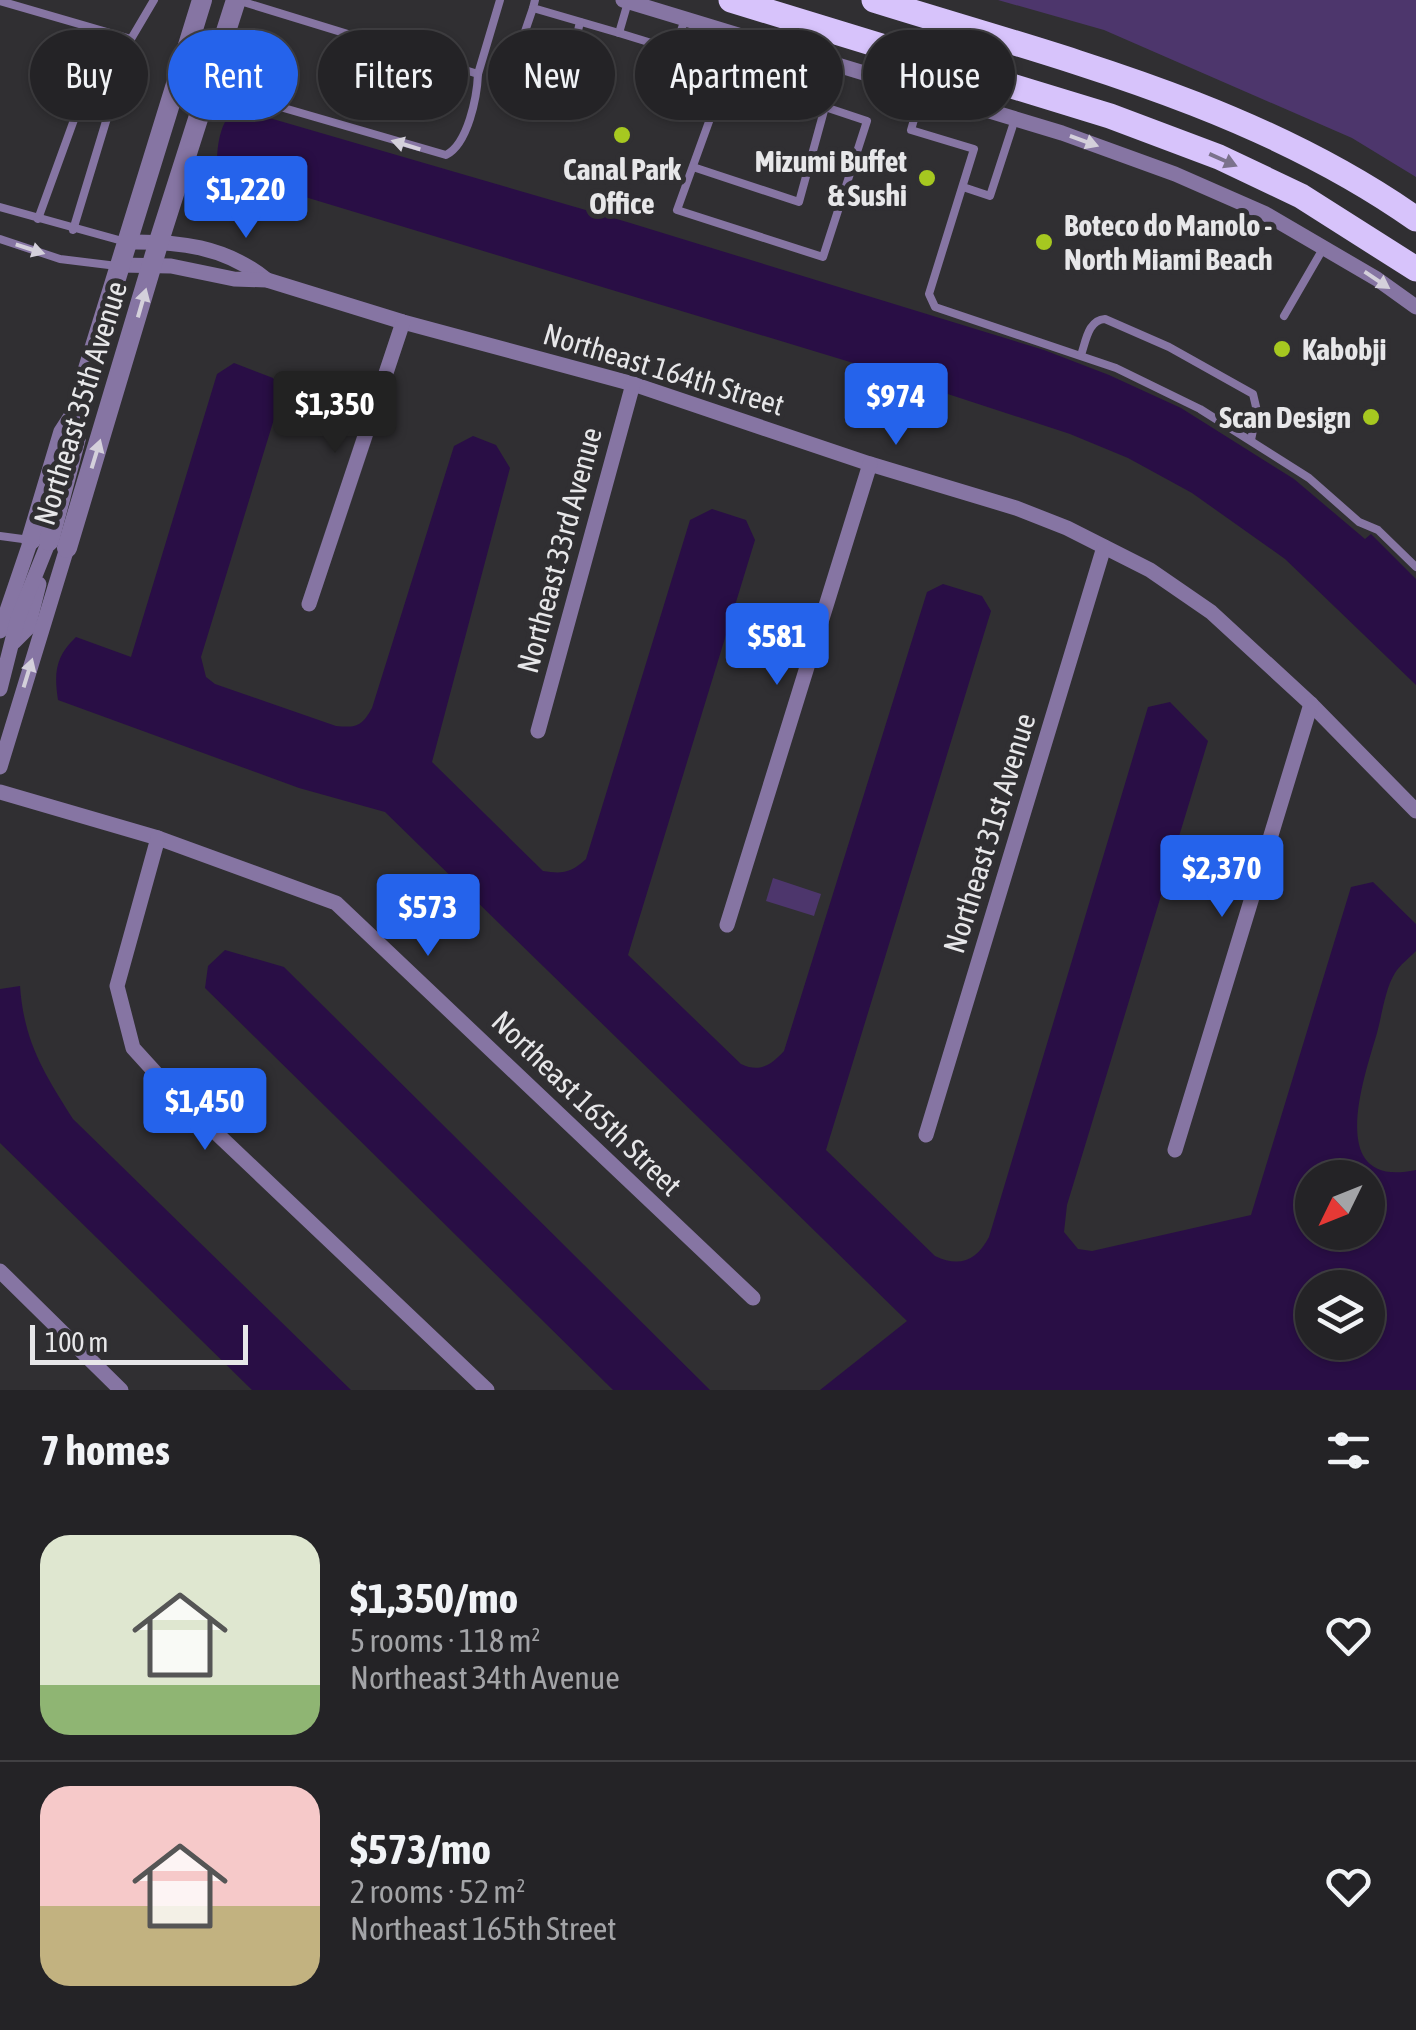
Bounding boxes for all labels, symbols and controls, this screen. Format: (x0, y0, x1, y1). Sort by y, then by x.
chip: Buy (30, 30, 148, 120)
chip: Rent (168, 30, 298, 120)
chip: Filters (318, 30, 468, 120)
chip: New (488, 30, 615, 120)
chip: Apartment (635, 30, 843, 120)
chip: House (863, 30, 1015, 120)
marker: Canal Park Office (611, 124, 633, 146)
one-way arrow (1070, 134, 1100, 149)
one-way arrow (390, 137, 421, 152)
place label: Mizumi Buffet & Sushi (755, 144, 907, 212)
place label: Canal Park Office (563, 152, 682, 220)
one-way arrow (1208, 152, 1238, 168)
pin: $1,220 (165, 156, 327, 241)
marker: Mizumi Buffet & Sushi (916, 167, 938, 189)
text: $1,220 (206, 170, 286, 207)
place label: Boteco do Manolo - North Miami Beach (1064, 208, 1273, 276)
marker: Boteco do Manolo - North Miami Beach (1033, 231, 1055, 253)
one-way arrow (16, 243, 46, 258)
one-way arrow (1363, 270, 1390, 288)
street label: Northeast 35th Avenue (27, 277, 133, 529)
one-way arrow (135, 287, 150, 318)
street label: Northeast 164th Street (540, 316, 788, 422)
place label: Kabobji (1302, 332, 1386, 366)
marker: Kabobji (1271, 338, 1293, 360)
pin: $974 (837, 363, 955, 448)
pin: $1,350 (254, 371, 416, 456)
text: $974 (867, 377, 925, 414)
text: $1,350 (295, 385, 375, 422)
place label: Scan Design (1219, 400, 1351, 434)
marker: Scan Design (1360, 406, 1382, 428)
street label: Northeast 33rd Avenue (510, 423, 608, 677)
one-way arrow (89, 439, 104, 469)
pin: $581 (718, 603, 836, 688)
text: $581 (748, 617, 806, 654)
one-way arrow (21, 658, 36, 688)
street label: Northeast 31st Avenue (936, 709, 1042, 957)
pin: $2,370 (1141, 835, 1303, 920)
text: $2,370 (1182, 849, 1262, 886)
pin: $573 (369, 874, 487, 959)
text: $573 (399, 888, 457, 925)
street label: Northeast 165th Street (485, 1004, 689, 1202)
pin: $1,450 (124, 1068, 286, 1153)
text: $1,450 (165, 1082, 245, 1119)
north arrow (1295, 1160, 1385, 1250)
map controls (1295, 1160, 1385, 1360)
button: layers (1295, 1270, 1385, 1360)
scale bar (30, 1320, 248, 1364)
text: 100 m (45, 1326, 108, 1358)
icon: filters (1321, 1423, 1376, 1478)
text: 7 homes (40, 1426, 170, 1474)
text: $1,350/mo (350, 1574, 518, 1622)
icon: home (120, 1575, 240, 1695)
icon: heart (1321, 1608, 1376, 1663)
text: 5 rooms · 118 m² (350, 1622, 540, 1659)
text: Northeast 34th Avenue (350, 1659, 620, 1696)
text: $573/mo (350, 1825, 491, 1873)
icon: home (120, 1826, 240, 1946)
icon: heart (1321, 1859, 1376, 1914)
text: 2 rooms · 52 m² (350, 1873, 525, 1910)
text: Northeast 165th Street (350, 1910, 617, 1947)

